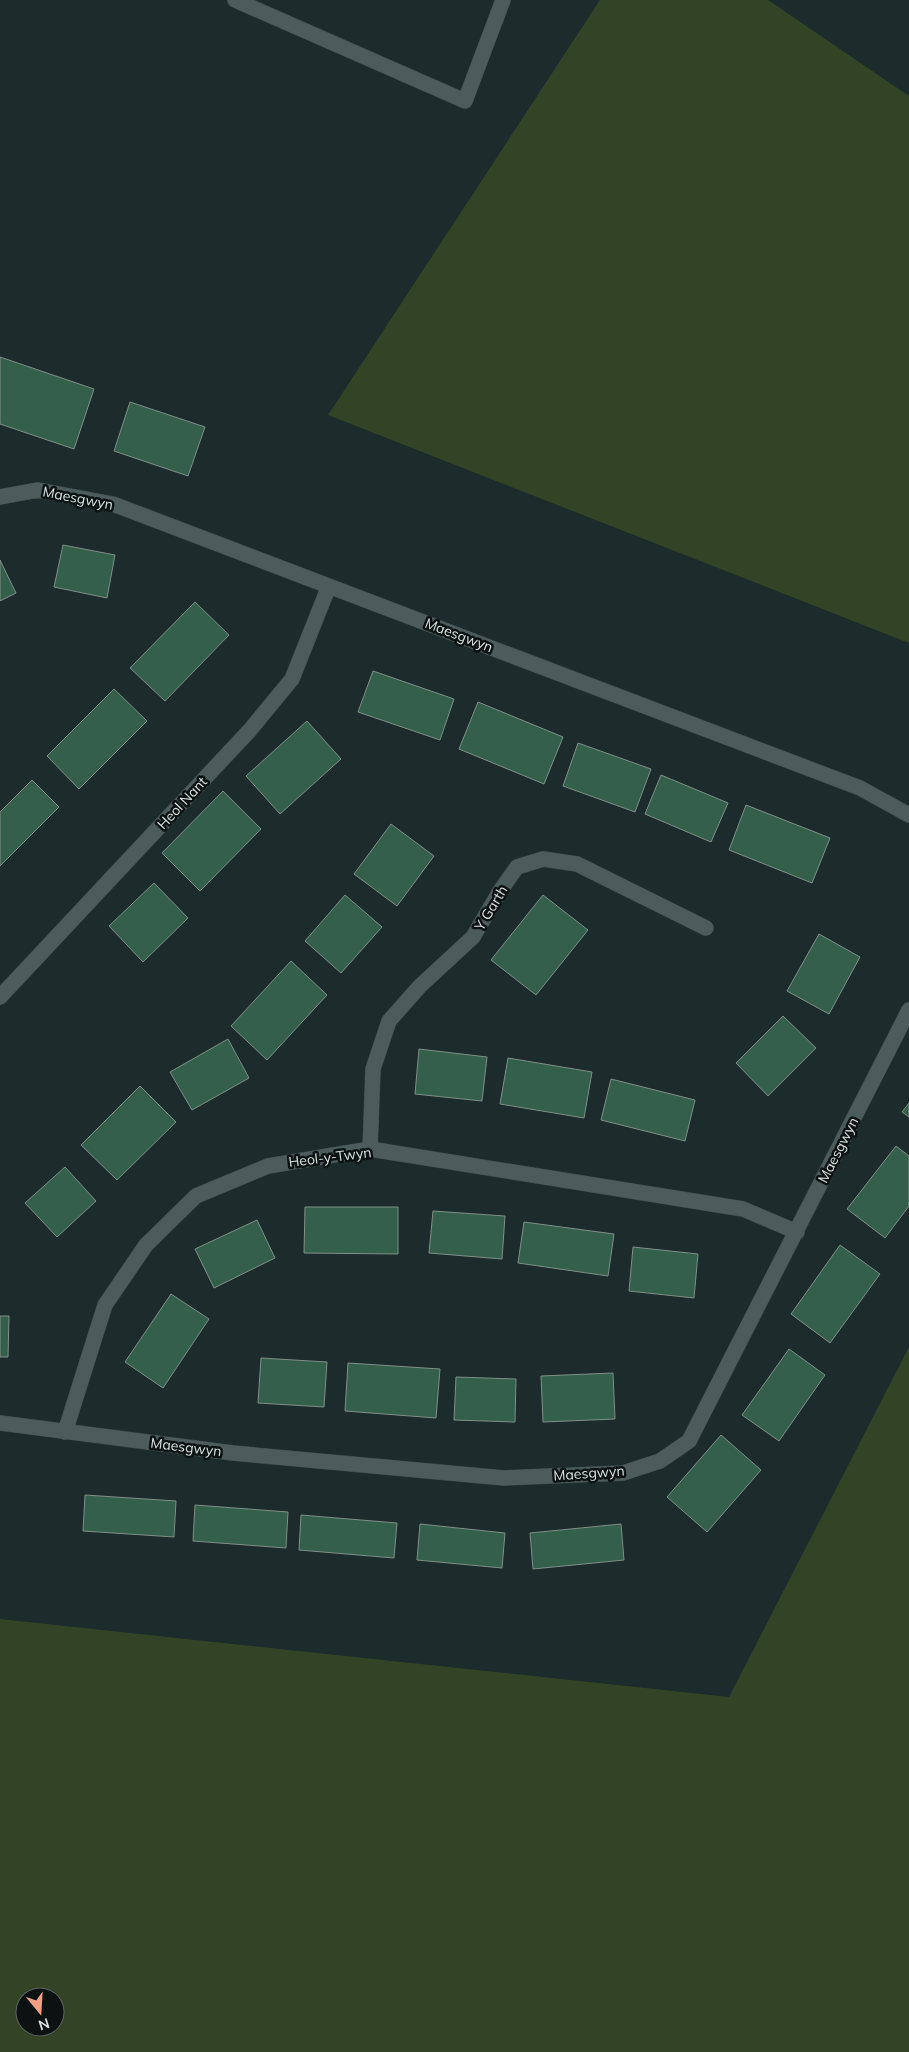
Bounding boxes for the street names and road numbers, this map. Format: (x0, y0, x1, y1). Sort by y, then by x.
street label: Maesgwyn (41, 482, 115, 514)
street label: Maesgwyn (422, 614, 496, 656)
street label: Heol Nant (153, 773, 211, 833)
street label: Y Garth (470, 882, 511, 935)
street label: Maesgwyn (814, 1114, 862, 1186)
street label: Heol-y-Twyn (288, 1143, 372, 1171)
street label: Maesgwyn (149, 1434, 223, 1460)
street label: Maesgwyn (553, 1462, 625, 1484)

